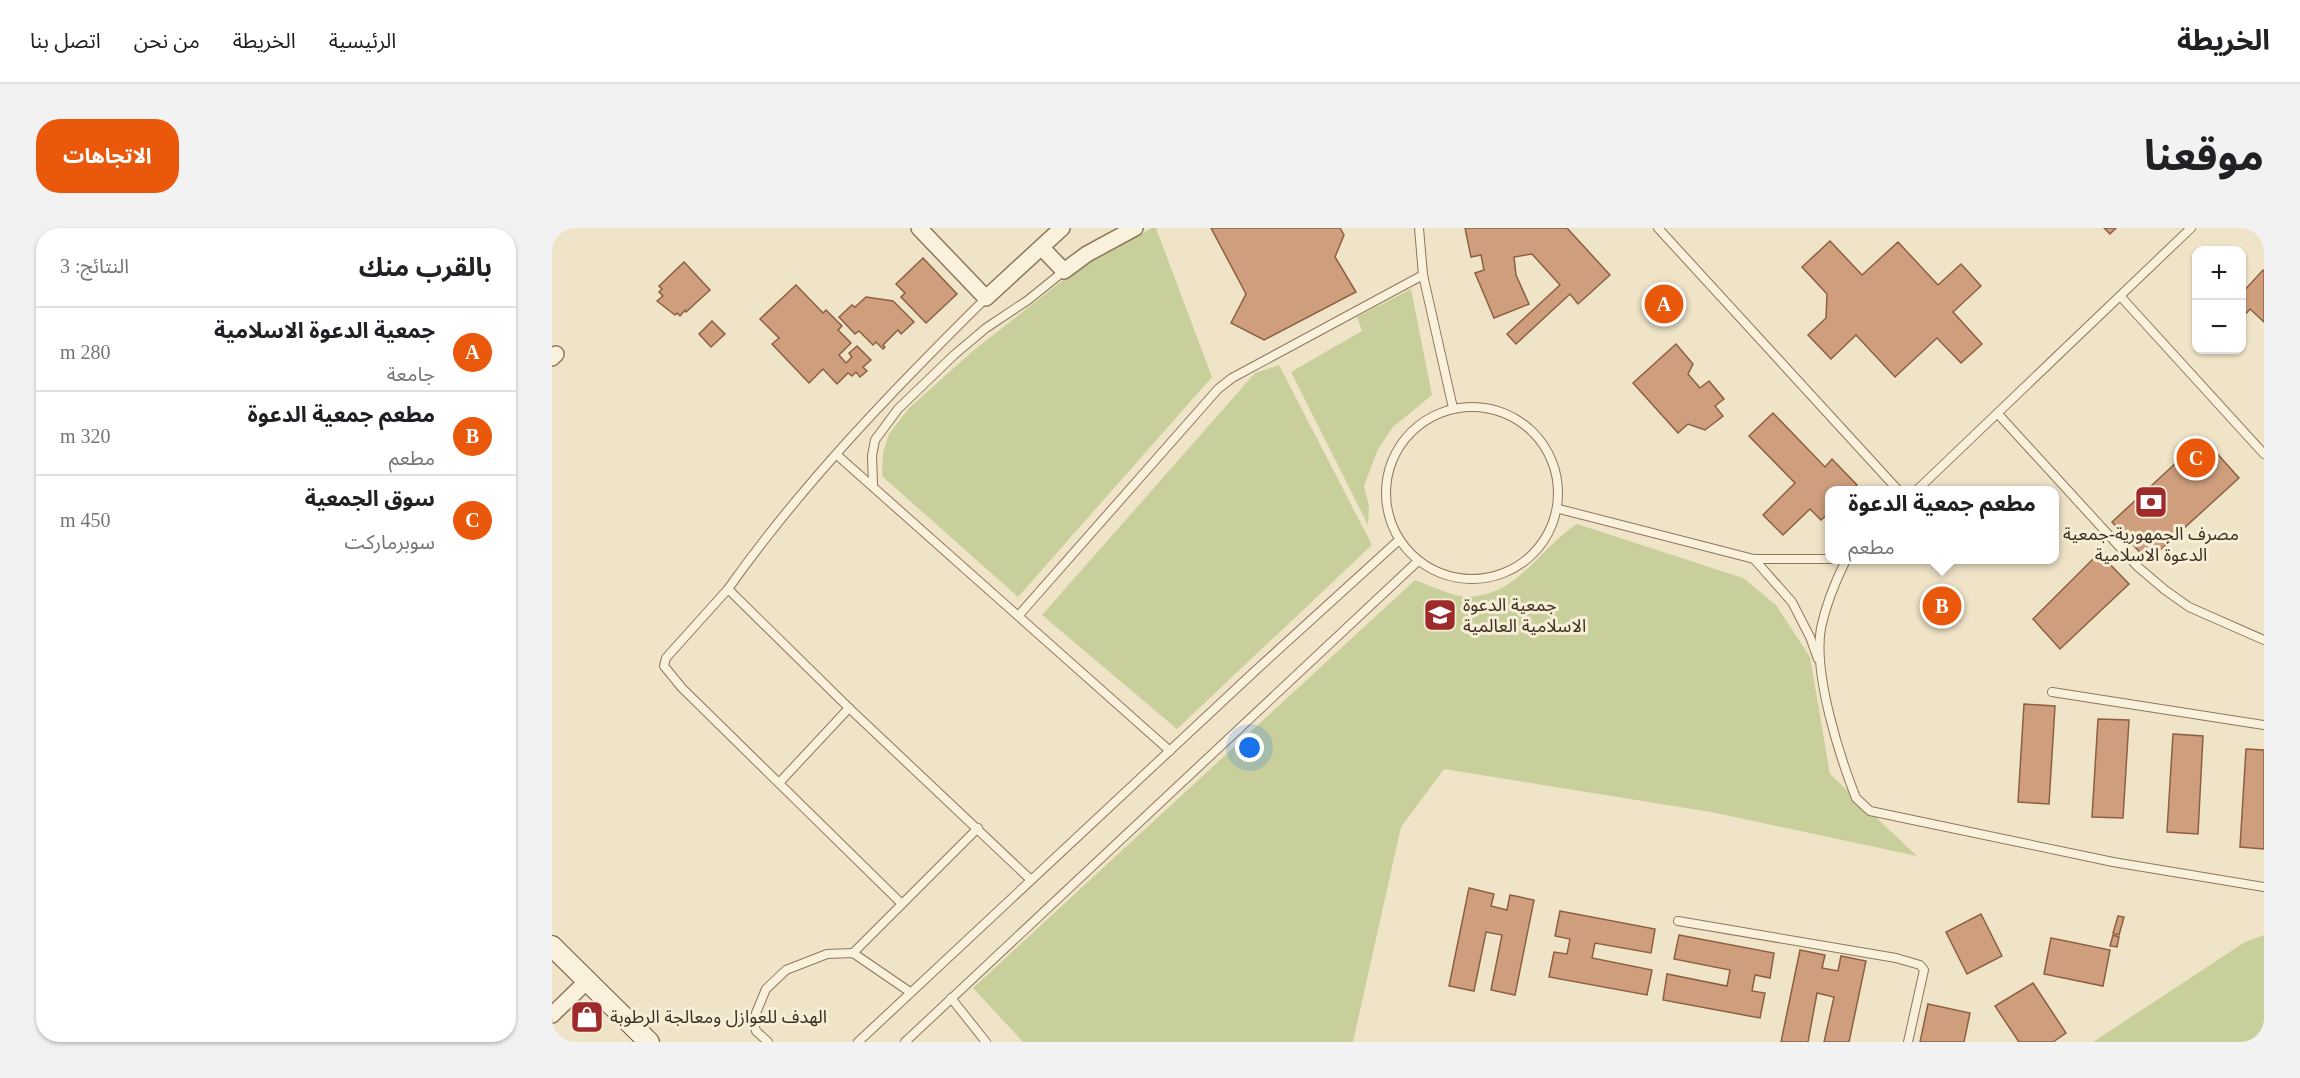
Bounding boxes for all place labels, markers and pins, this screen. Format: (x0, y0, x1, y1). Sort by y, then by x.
pin: A (1644, 282, 1684, 326)
pin: C (2176, 436, 2216, 480)
bank icon: مصرف الجمهورية-جمعية الدعوة الاسلامية (2133, 484, 2169, 520)
place label: مصرف الجمهورية-جمعية الدعوة الاسلامية (2063, 524, 2239, 566)
pin: B (1922, 584, 1962, 628)
place label: جمعية الدعوة الاسلامية العالمية (1463, 595, 1586, 636)
school or university icon: جمعية الدعوة الاسلامية العالمية (1422, 597, 1458, 633)
shop icon: الهدف للعوازل ومعالجة الرطوبة (569, 999, 605, 1035)
place label: الهدف للعوازل ومعالجة الرطوبة (610, 1007, 827, 1028)

